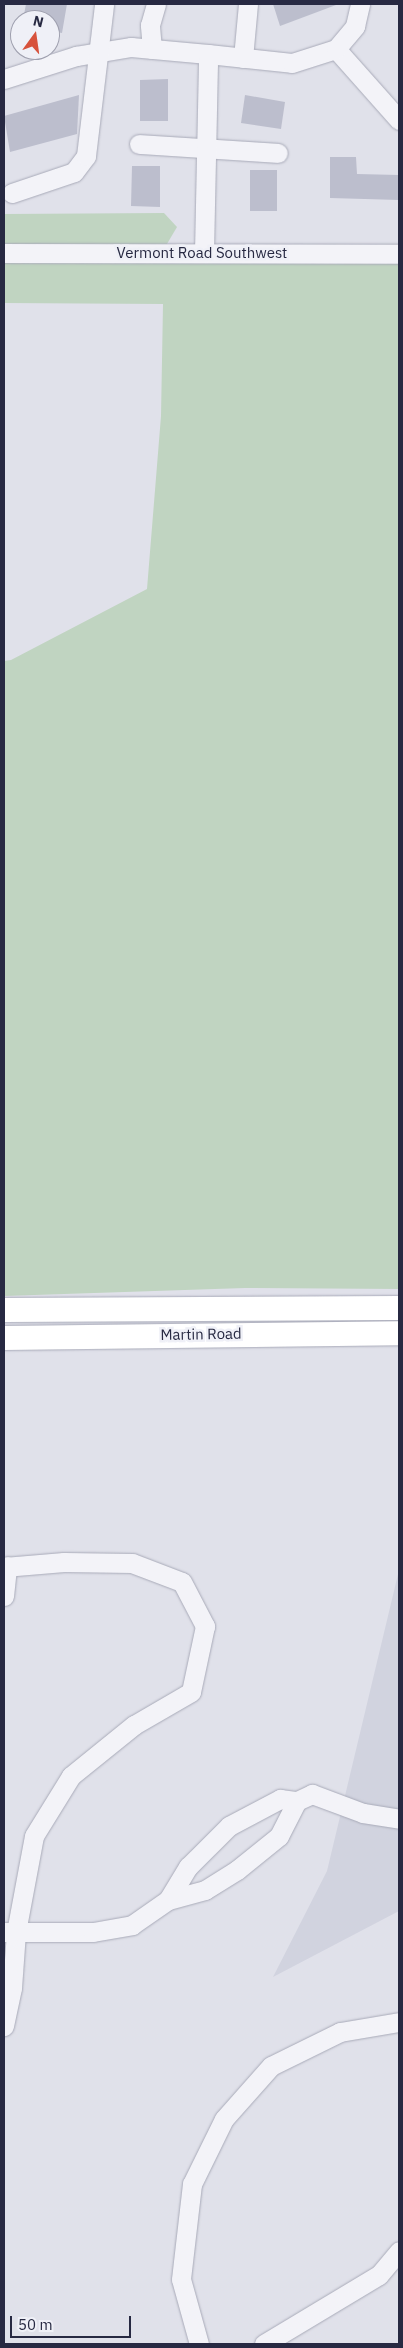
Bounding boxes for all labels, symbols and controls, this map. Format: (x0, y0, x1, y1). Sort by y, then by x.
north arrow (10, 10, 60, 60)
text: N (31, 11, 45, 31)
street label: Vermont Road Southwest (117, 244, 287, 262)
street label: Martin Road (160, 1324, 242, 1344)
scale bar (12, 2306, 134, 2338)
text: 50 m (18, 2315, 53, 2334)

